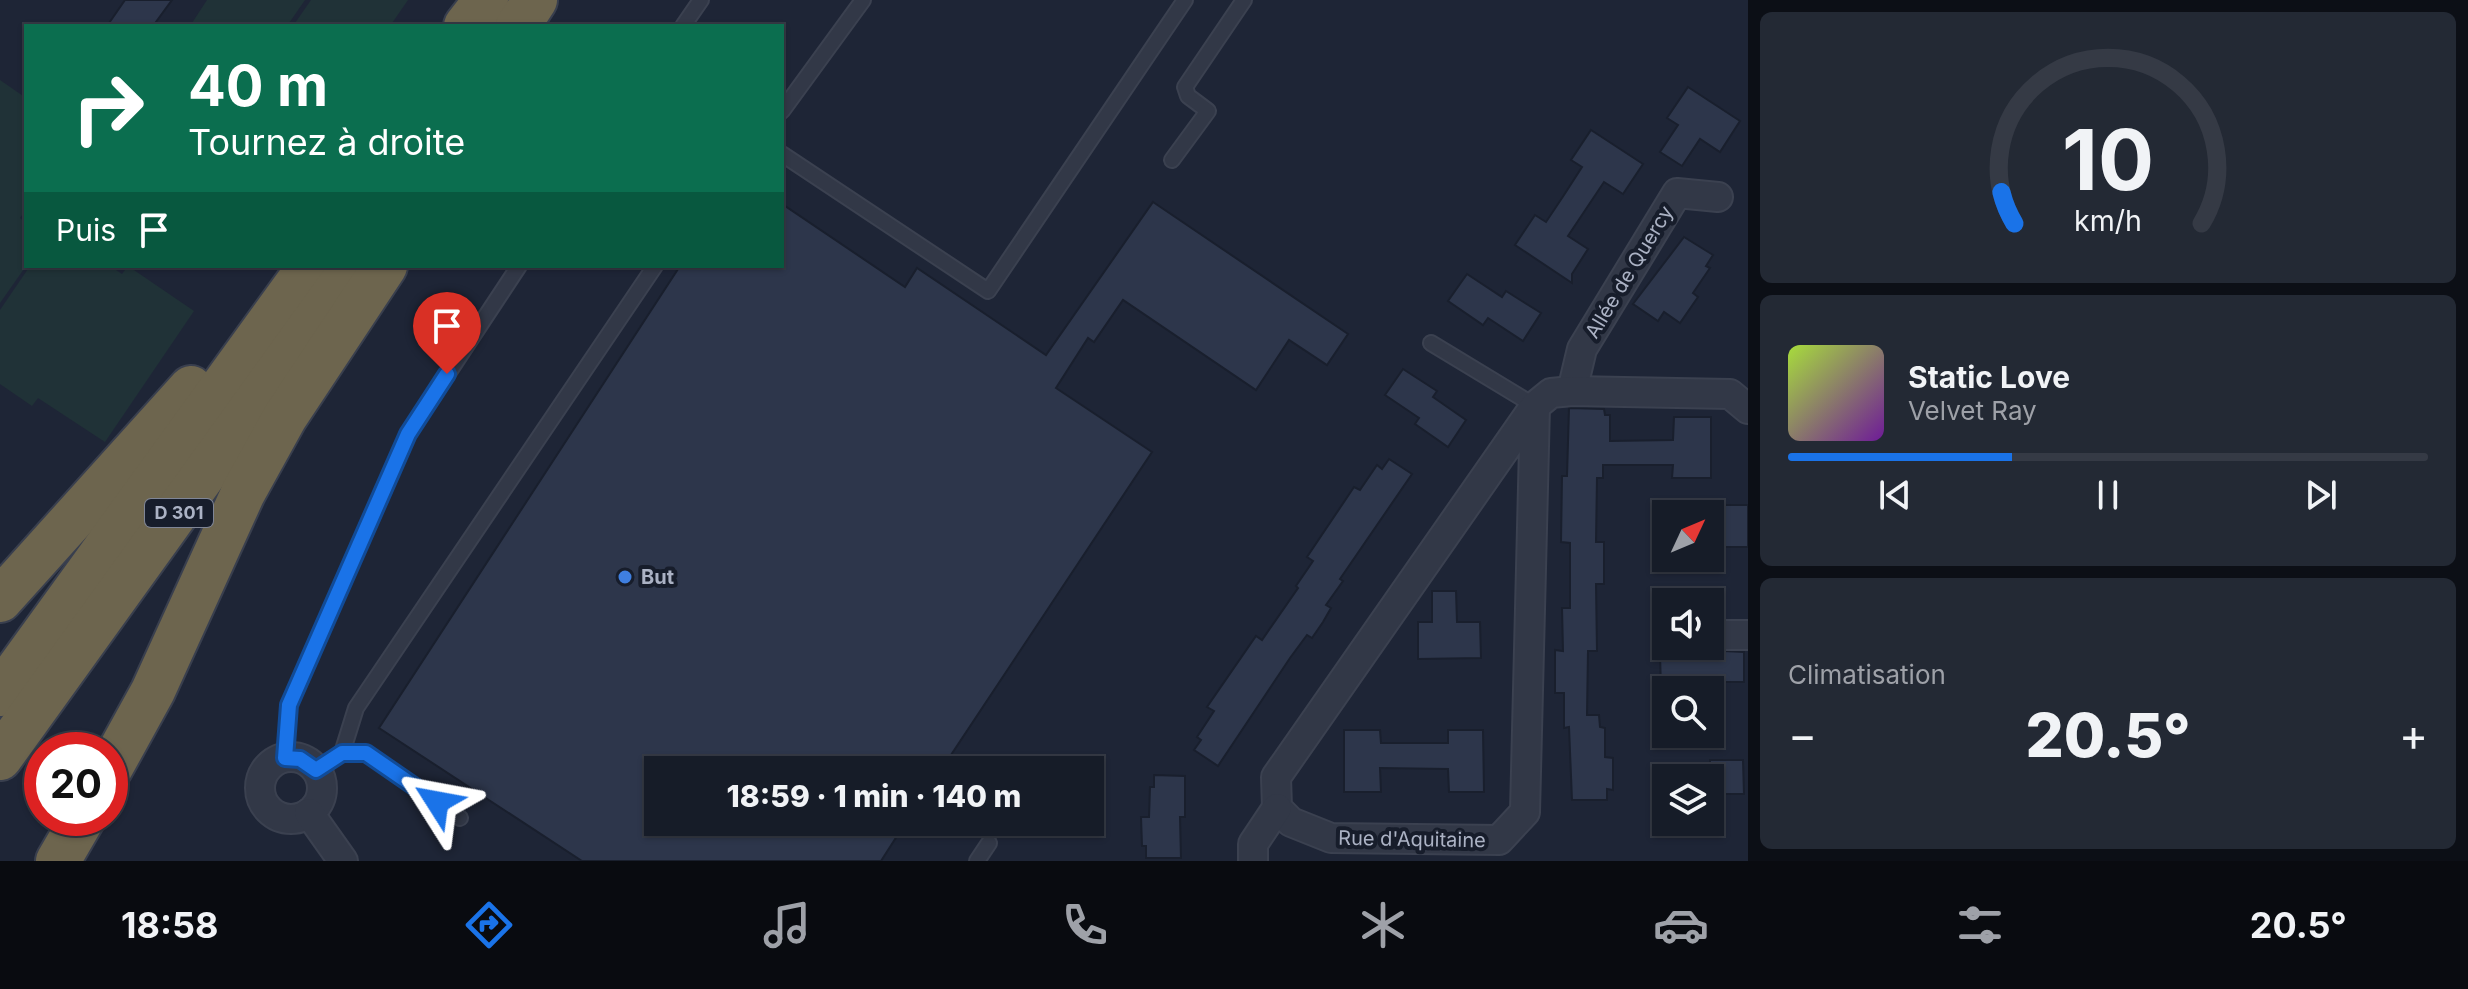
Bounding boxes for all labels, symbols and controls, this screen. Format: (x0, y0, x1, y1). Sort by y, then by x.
text: 40 m (188, 52, 328, 120)
icon: right (56, 56, 160, 160)
text: 10 (2062, 108, 2154, 209)
text: Tournez à droite (188, 120, 465, 164)
street label: Allée de Quercy (1580, 201, 1678, 343)
text: km/h (2074, 203, 2142, 238)
icon: arrive (132, 208, 176, 252)
text: Puis (56, 212, 116, 248)
pin (413, 292, 481, 374)
icon: arrive (425, 304, 469, 348)
text: Static Love (1908, 359, 2070, 395)
text: Velvet Ray (1908, 395, 2037, 426)
icon: previous (1873, 473, 1917, 517)
icon: pause (2086, 473, 2130, 517)
icon: next (2299, 473, 2343, 517)
road number: D 301 (145, 499, 213, 527)
north arrow (1652, 500, 1724, 572)
map controls (1652, 500, 1724, 836)
place label: But (641, 565, 674, 589)
marker: But (616, 568, 634, 586)
button: sound (1652, 588, 1724, 660)
text: Climatisation (1788, 659, 1946, 690)
button: search (1652, 676, 1724, 748)
text: 20.5° (2025, 699, 2191, 771)
text: − (1788, 708, 1817, 762)
text: + (2399, 708, 2428, 762)
speed limit sign: 20 (24, 732, 128, 836)
position arrow (395, 760, 479, 844)
button: layers (1652, 764, 1724, 836)
text: 18:59 · 1 min · 140 m (727, 778, 1021, 814)
street label: Rue d'Aquitaine (1338, 826, 1486, 852)
icon: directions (461, 897, 517, 953)
icon: music (759, 897, 815, 953)
icon: phone (1057, 897, 1113, 953)
icon: climate (1355, 897, 1411, 953)
icon: car (1653, 897, 1709, 953)
icon: filters (1952, 897, 2008, 953)
text: 18:58 (121, 903, 219, 947)
text: 20.5° (2250, 903, 2347, 947)

